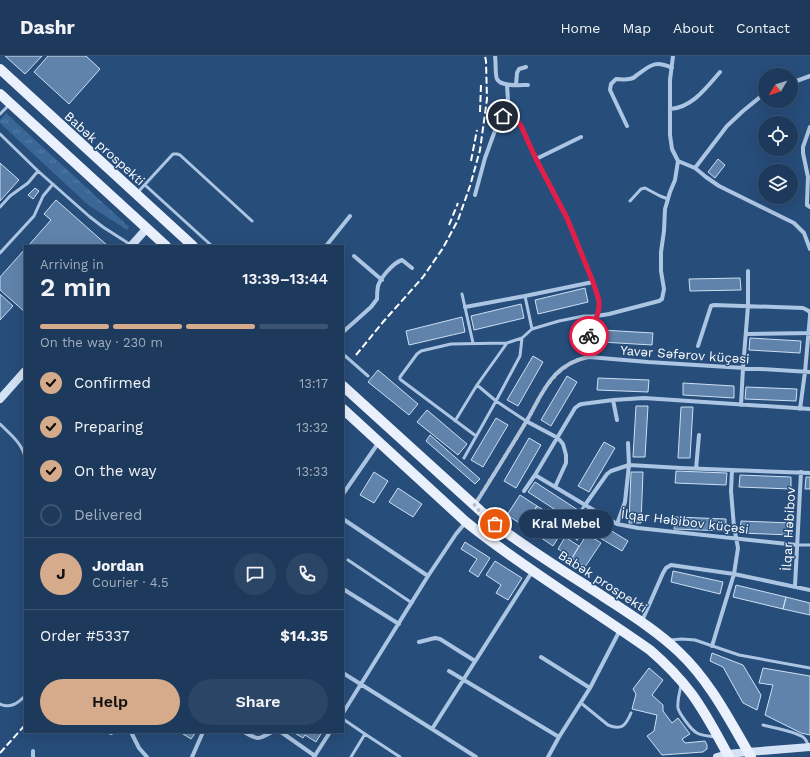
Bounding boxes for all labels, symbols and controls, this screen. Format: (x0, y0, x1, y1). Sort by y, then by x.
text: Dashr (20, 16, 75, 39)
text: Home (560, 20, 600, 36)
text: Map (622, 20, 651, 36)
text: About (673, 20, 714, 36)
text: Contact (736, 20, 790, 36)
north arrow (758, 68, 798, 108)
map controls (758, 68, 798, 204)
pin (486, 99, 520, 133)
icon: home (492, 105, 514, 127)
street label: Babək prospekti (61, 108, 148, 188)
button: locate (758, 116, 798, 156)
button: layers (758, 164, 798, 204)
text: Arriving in (40, 257, 104, 272)
text: 13:39–13:44 (242, 270, 328, 288)
text: 2 min (40, 272, 111, 302)
courier (569, 316, 609, 356)
icon: bike (578, 325, 600, 347)
text: On the way · 230 m (40, 335, 163, 350)
street label: Yavər Səfərov küçəsi (620, 343, 750, 366)
icon: check (40, 372, 62, 394)
text: Confirmed (74, 374, 151, 392)
text: 13:17 (299, 376, 328, 391)
icon: check (40, 416, 62, 438)
text: Preparing (74, 418, 143, 436)
text: 13:32 (296, 420, 328, 435)
icon: check (40, 460, 62, 482)
text: On the way (74, 462, 156, 480)
text: 13:33 (296, 464, 328, 479)
street label: İlqar Həbibov (779, 486, 798, 571)
text: Delivered (74, 506, 142, 524)
street label: İlqar Həbibov küçəsi (620, 506, 750, 537)
pin (478, 507, 512, 541)
callout: Kral Mebel (519, 510, 613, 538)
icon: bag (484, 513, 506, 535)
text: Kral Mebel (532, 516, 600, 531)
street label: Babək prospekti (556, 547, 650, 616)
button: chat (234, 553, 276, 595)
button: phone (286, 553, 328, 595)
text: Jordan (92, 557, 144, 575)
text: J (56, 565, 66, 583)
text: Courier · 4.5 (92, 575, 169, 590)
text: Order #5337 (40, 627, 130, 645)
text: $14.35 (280, 627, 328, 645)
button: Help (40, 679, 180, 725)
button: Share (188, 679, 328, 725)

